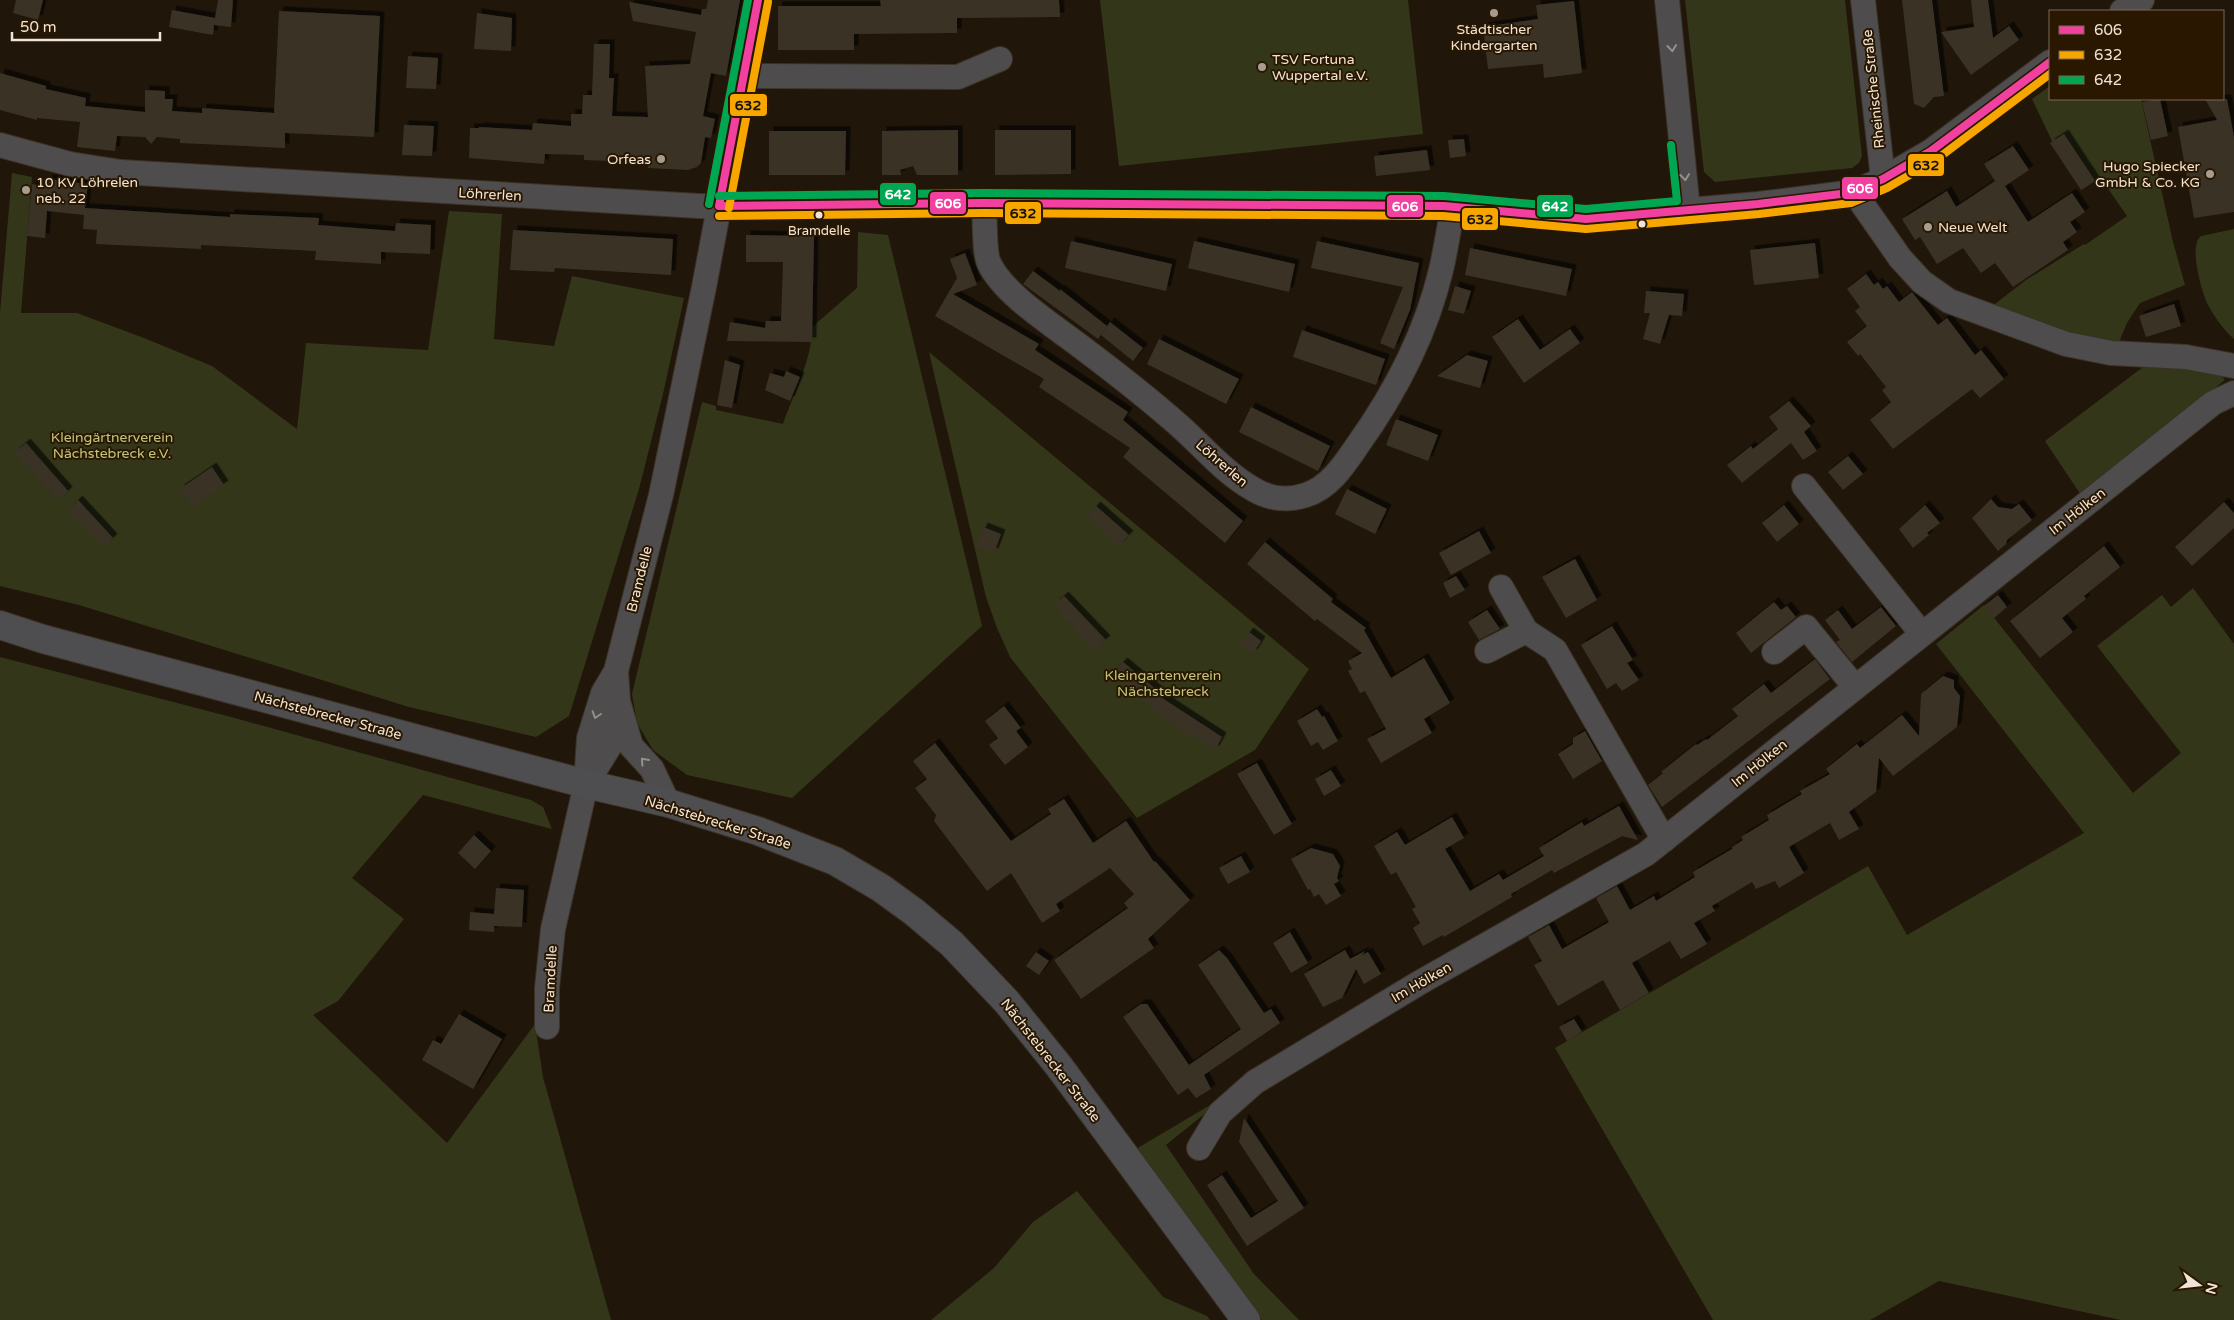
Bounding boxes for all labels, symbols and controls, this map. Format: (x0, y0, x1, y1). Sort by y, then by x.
marker: Städtischer Kindergarten (1488, 7, 1500, 19)
scale bar (12, 10, 160, 42)
legend (2049, 10, 2224, 100)
text: 50 m (20, 18, 57, 36)
place label: Städtischer Kindergarten (1450, 21, 1538, 54)
text: 606 (2094, 21, 2122, 39)
street label: Rheinische Straße (1859, 29, 1888, 149)
one-way arrow (1666, 45, 1677, 53)
text: 632 (2094, 46, 2122, 64)
place label: TSV Fortuna Wuppertal e.V. (1272, 51, 1369, 84)
marker: TSV Fortuna Wuppertal e.V. (1256, 61, 1268, 73)
text: 642 (2094, 71, 2122, 89)
line badge: 632 (729, 93, 768, 117)
text: 632 (735, 97, 761, 114)
place label: Orfeas (607, 151, 651, 168)
marker: Orfeas (655, 153, 667, 165)
line badge: 632 (1907, 153, 1945, 177)
text: 632 (1913, 157, 1939, 174)
place label: Hugo Spiecker GmbH & Co. KG (2095, 158, 2201, 191)
marker: Hugo Spiecker GmbH & Co. KG (2204, 168, 2216, 180)
one-way arrow (1679, 173, 1690, 181)
place label: 10 KV Löhrelen neb. 22 (36, 174, 138, 207)
line badge: 606 (1841, 176, 1879, 200)
text: 606 (1847, 180, 1873, 197)
line badge: 642 (879, 182, 917, 206)
marker: 10 KV Löhrelen neb. 22 (20, 184, 32, 196)
street label: Löhrerlen (458, 184, 522, 205)
text: 642 (885, 186, 911, 203)
line badge: 606 (929, 191, 967, 215)
line badge: 606 (1386, 194, 1424, 218)
line badge: 642 (1536, 194, 1574, 218)
text: 606 (935, 195, 961, 212)
text: 606 (1392, 198, 1418, 215)
text: 642 (1542, 198, 1568, 215)
line badge: 632 (1004, 201, 1042, 225)
text: 632 (1010, 205, 1036, 222)
line badge: 632 (1461, 207, 1499, 231)
marker: Bramdelle (814, 210, 824, 220)
text: 632 (1467, 211, 1493, 228)
unlabelled marker (1637, 219, 1647, 229)
place label: Neue Welt (1938, 219, 2008, 236)
marker: Neue Welt (1922, 221, 1934, 233)
place label: Bramdelle (788, 223, 850, 239)
park label: Kleingärtnerverein Nächstebreck e.V. (51, 429, 173, 462)
street label: Löhrerlen (1192, 436, 1251, 491)
street label: Im Hölken (2046, 484, 2109, 539)
street label: Bramdelle (623, 544, 656, 614)
park label: Kleingartenverein Nächstebreck (1105, 667, 1221, 700)
street label: Nächstebrecker Straße (252, 688, 404, 743)
one-way arrow (591, 710, 601, 719)
street label: Im Hölken (1728, 736, 1791, 791)
one-way arrow (641, 757, 650, 766)
street label: Nächstebrecker Straße (643, 792, 793, 853)
street label: Bramdelle (540, 945, 561, 1013)
street label: Im Hölken (1388, 958, 1454, 1006)
street label: Nächstebrecker Straße (997, 995, 1104, 1126)
north arrow (2174, 1260, 2224, 1310)
text: N (2201, 1281, 2221, 1296)

